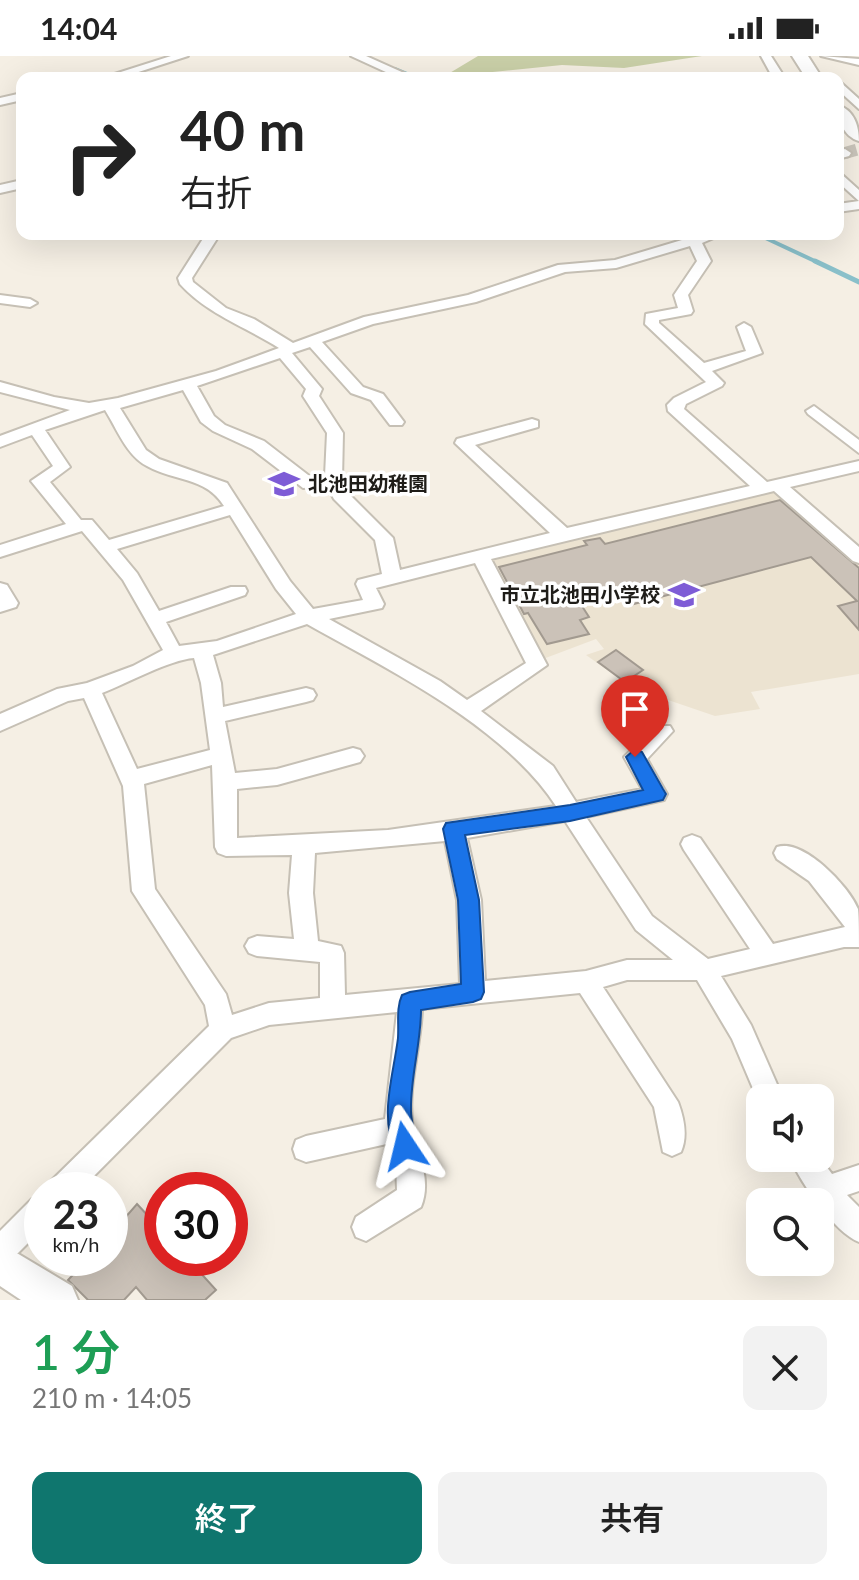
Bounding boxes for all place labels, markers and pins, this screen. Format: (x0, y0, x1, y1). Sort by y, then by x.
school or university icon: 北池田幼稚園 (267, 467, 301, 501)
place label: 北池田幼稚園 (308, 471, 428, 495)
school or university icon: 市立北池田小学校 (667, 578, 701, 612)
place label: 市立北池田小学校 (500, 582, 660, 606)
pin (601, 675, 669, 757)

